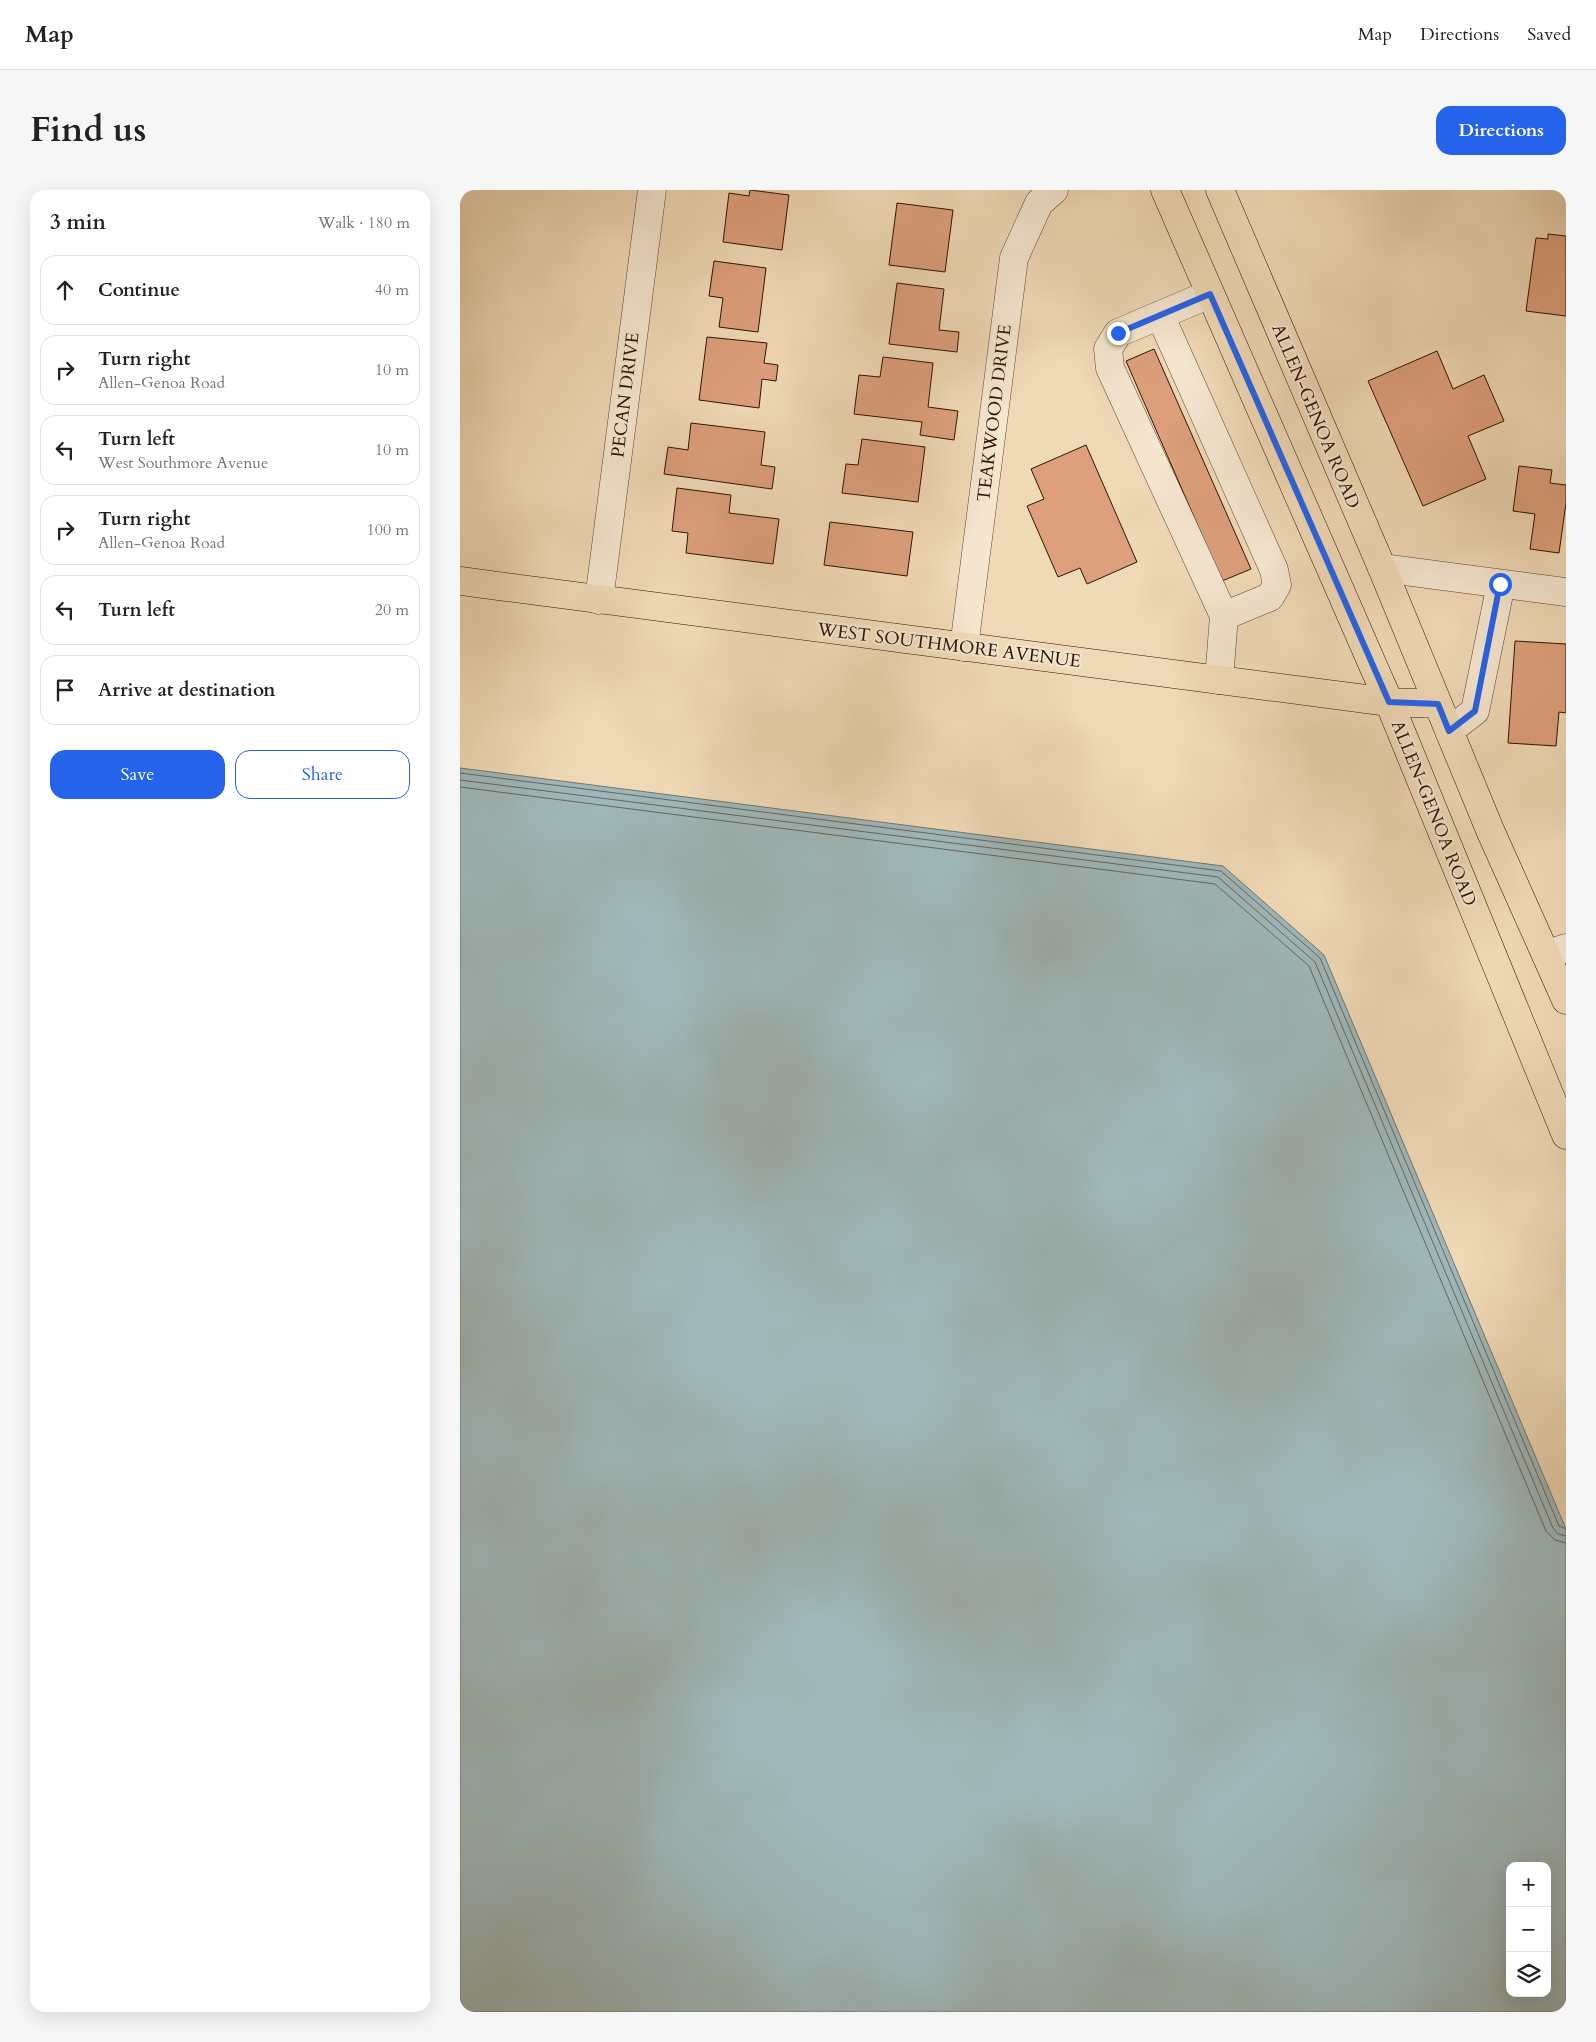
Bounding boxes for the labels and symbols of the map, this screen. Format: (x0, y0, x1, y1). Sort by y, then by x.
street label: ALLEN-GENOA ROAD (1265, 320, 1366, 512)
route end (1107, 322, 1130, 345)
street label: TEAKWOOD DRIVE (971, 323, 1018, 503)
street label: PECAN DRIVE (605, 331, 646, 459)
route start (1489, 573, 1512, 596)
street label: WEST SOUTHMORE AVENUE (815, 617, 1082, 674)
street label: ALLEN-GENOA ROAD (1385, 717, 1482, 910)

